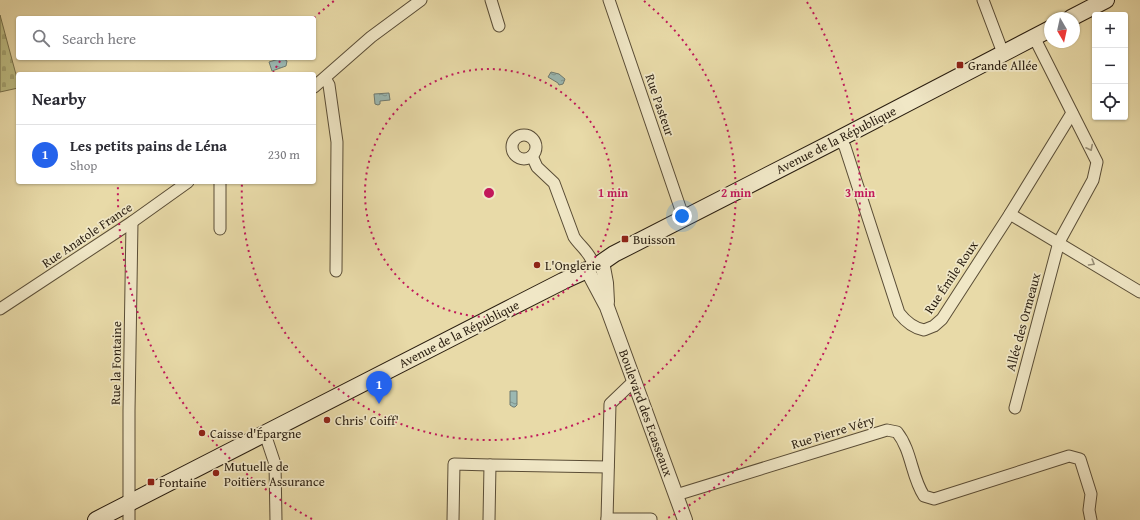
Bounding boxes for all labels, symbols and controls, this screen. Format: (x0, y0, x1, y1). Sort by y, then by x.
north arrow (1044, 12, 1080, 48)
map controls (1092, 12, 1128, 120)
button: + (1092, 12, 1128, 48)
search box (16, 16, 316, 60)
icon: search (30, 27, 52, 49)
text: Search here (62, 28, 136, 49)
button: − (1092, 48, 1128, 84)
place label: Grande Allée (968, 56, 1038, 75)
marker: Grande Allée (955, 60, 965, 70)
street label: Rue Pasteur (640, 71, 680, 139)
button: locate (1092, 84, 1128, 120)
text: Nearby (32, 86, 86, 111)
street label: Avenue de la République (772, 101, 900, 179)
text: Les petits pains de Léna (70, 135, 227, 156)
one-way arrow (1085, 143, 1093, 151)
text: 1 (42, 145, 48, 164)
text: 230 m (268, 145, 300, 164)
text: Shop (70, 156, 97, 175)
text: 1 min (598, 184, 628, 201)
text: 2 min (721, 184, 751, 201)
text: 3 min (845, 184, 875, 201)
centre of rings (482, 186, 496, 200)
street label: Rue Anatole France (38, 198, 136, 272)
your location (672, 206, 692, 226)
place label: Buisson (633, 230, 676, 249)
marker: Buisson (620, 234, 630, 244)
street label: Rue Émile Roux (919, 236, 983, 317)
place label: L'Onglerie (545, 256, 601, 275)
one-way arrow (1088, 258, 1095, 265)
marker: L'Onglerie (532, 260, 542, 270)
street label: Allée des Ormeaux (1001, 270, 1045, 373)
street label: Avenue de la République (395, 295, 523, 373)
street label: Rue la Fontaine (106, 321, 126, 405)
street label: Boulevard des Ecasseaux (614, 347, 678, 480)
pin: 1 (366, 371, 392, 404)
street label: Rue Pierre Véry (789, 410, 877, 454)
place label: Chris' Coiff' (335, 411, 399, 430)
marker: Chris' Coiff' (322, 415, 332, 425)
place label: Caisse d'Épargne (210, 424, 301, 443)
marker: Caisse d'Épargne (197, 428, 207, 438)
place label: Mutuelle de Poitiers Assurance (224, 457, 325, 491)
marker: Mutuelle de Poitiers Assurance (211, 468, 221, 478)
place label: Fontaine (159, 473, 207, 492)
marker: Fontaine (146, 477, 156, 487)

